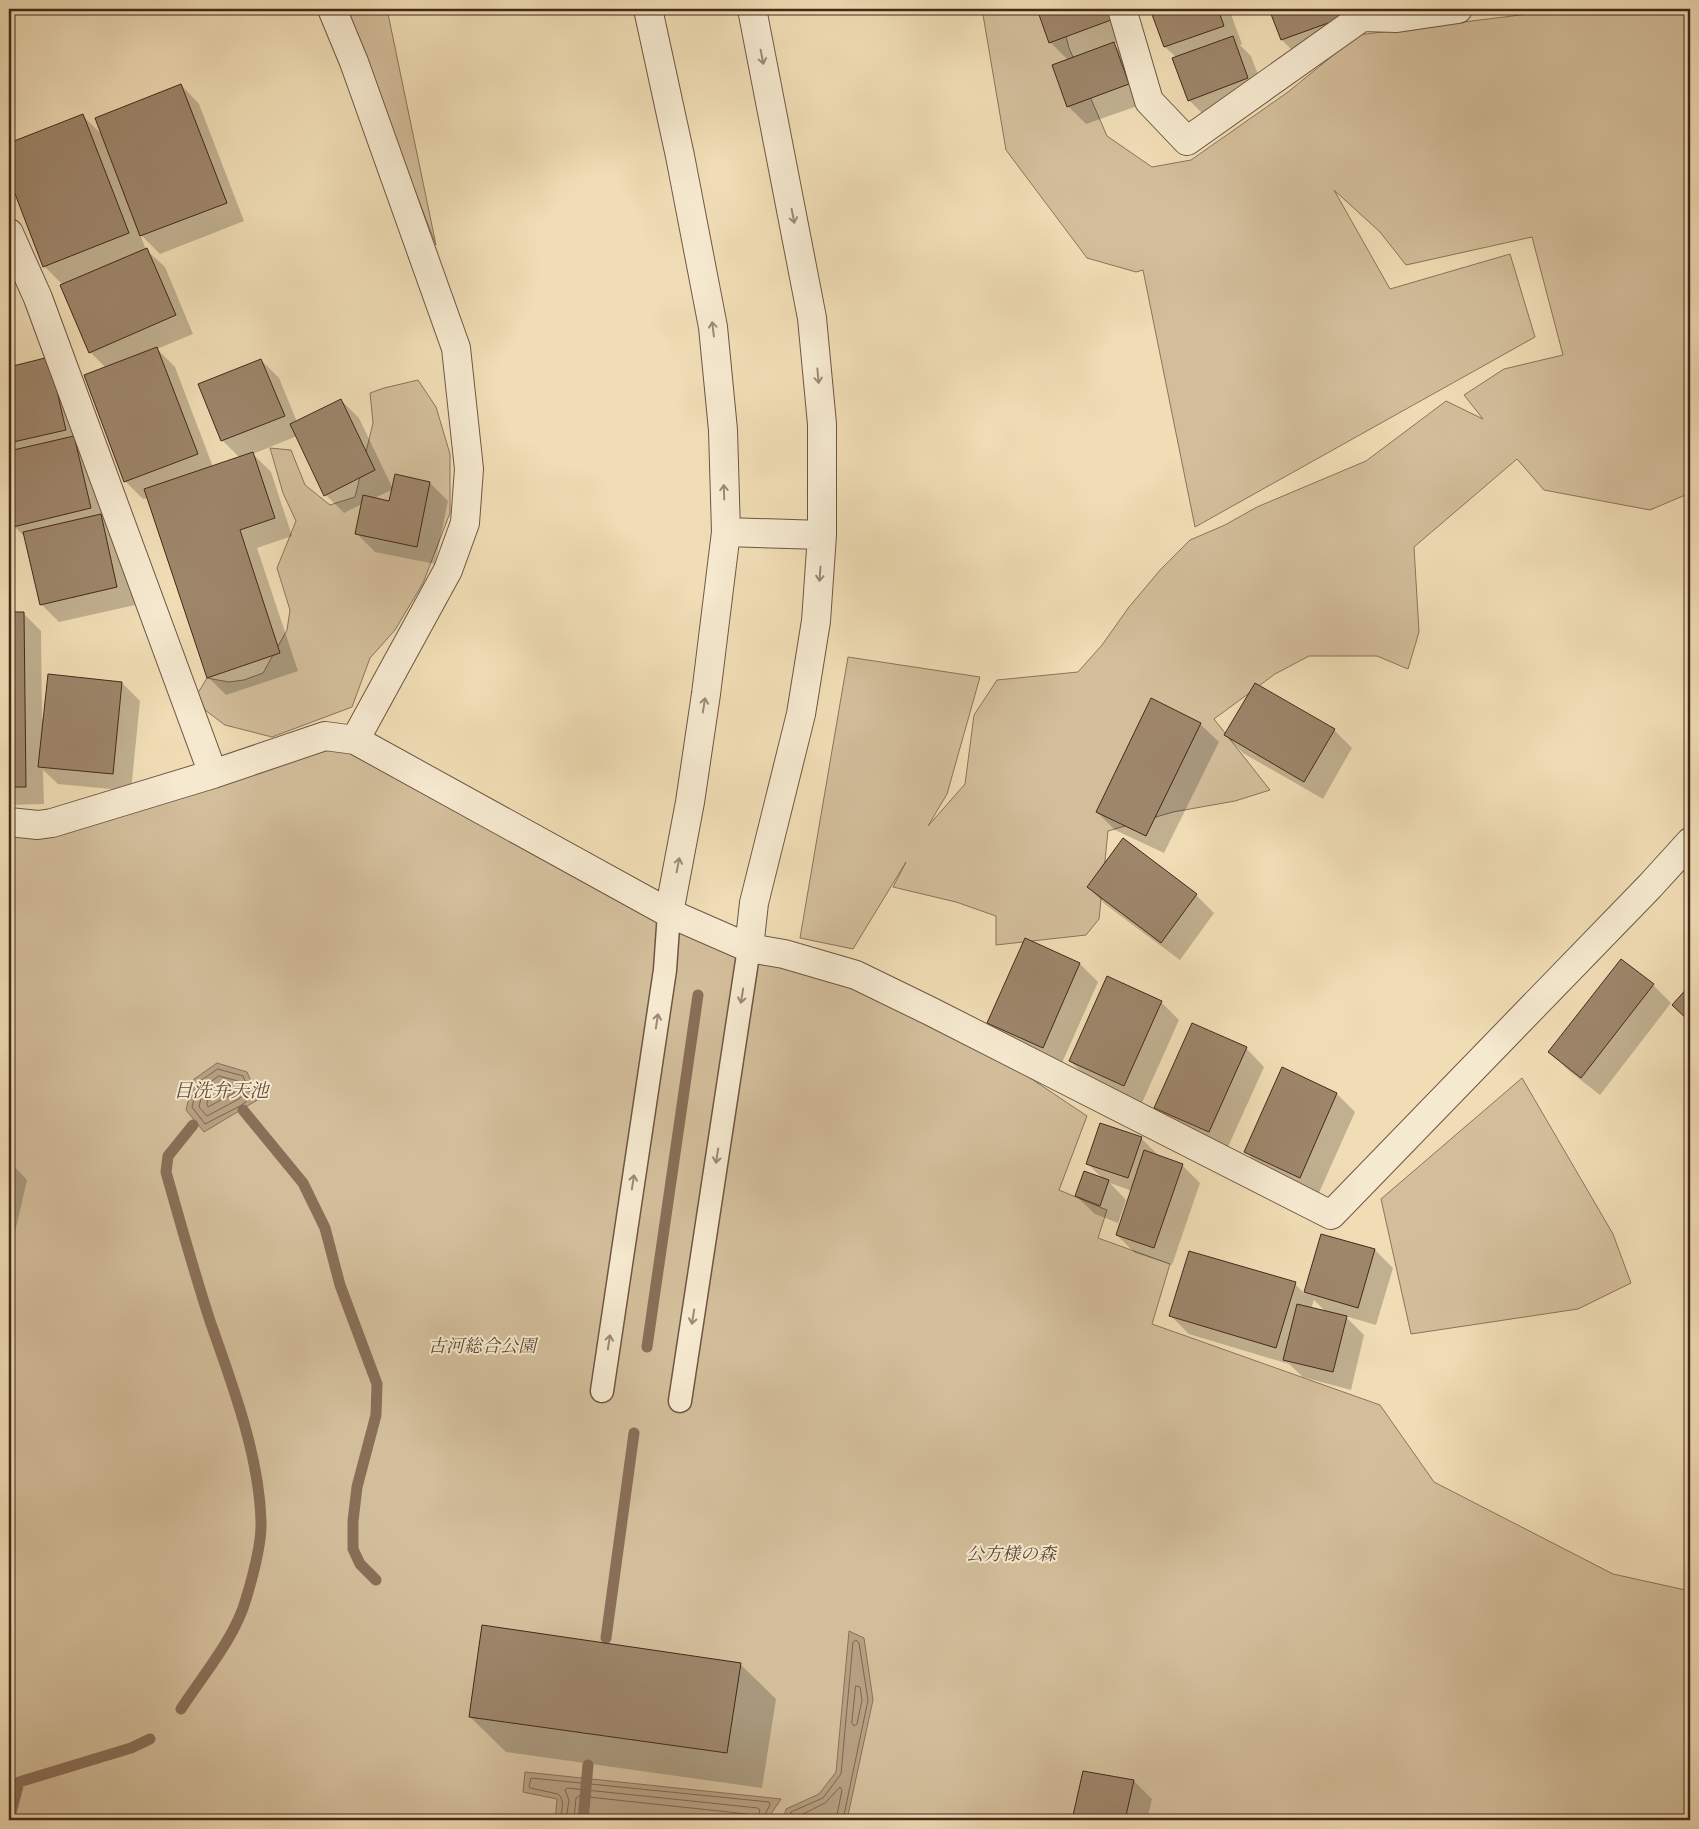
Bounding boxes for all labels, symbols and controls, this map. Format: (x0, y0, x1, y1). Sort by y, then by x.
one-way arrow (757, 48, 767, 64)
one-way arrow (789, 208, 798, 224)
one-way arrow (708, 322, 718, 338)
one-way arrow (813, 368, 822, 384)
one-way arrow (720, 484, 729, 500)
one-way arrow (815, 565, 824, 581)
one-way arrow (700, 697, 710, 713)
one-way arrow (673, 858, 683, 874)
one-way arrow (736, 987, 746, 1003)
one-way arrow (653, 1013, 663, 1029)
water label: 目洗弁天池 (173, 1079, 270, 1106)
one-way arrow (712, 1148, 722, 1164)
one-way arrow (628, 1174, 638, 1190)
one-way arrow (688, 1309, 698, 1325)
park label: 古河総合公園 (428, 1335, 539, 1361)
one-way arrow (604, 1335, 614, 1351)
park label: 公方様の森 (966, 1543, 1058, 1569)

